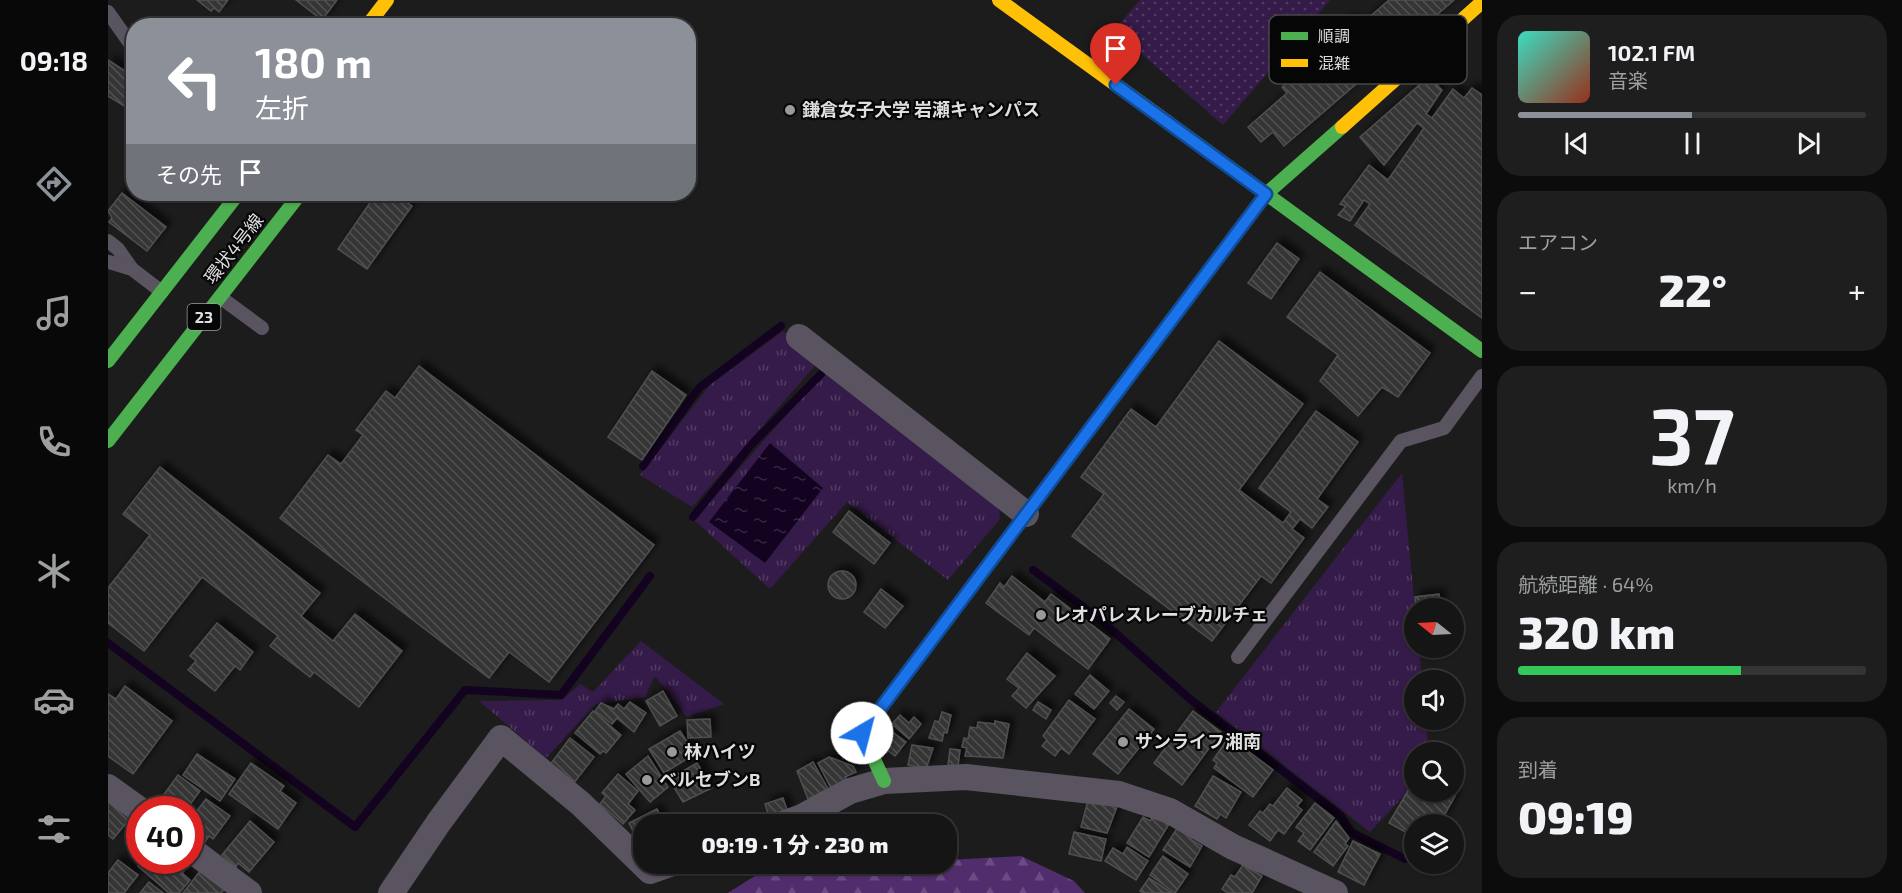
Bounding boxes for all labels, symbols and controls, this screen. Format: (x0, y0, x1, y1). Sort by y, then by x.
legend (1269, 15, 1467, 84)
pin (1090, 23, 1141, 85)
text: 順調 (1318, 26, 1350, 45)
icon: arrive (1099, 32, 1132, 65)
text: 180 m (255, 36, 372, 86)
text: 102.1 FM (1608, 39, 1695, 65)
icon: left (156, 42, 234, 120)
text: 09:18 (20, 44, 88, 76)
text: 混雑 (1318, 53, 1350, 72)
text: 音楽 (1608, 68, 1648, 92)
text: 左折 (255, 91, 309, 123)
place label: 鎌倉女子大学 岩瀬キャンパス (802, 98, 1040, 120)
marker: 鎌倉女子大学 岩瀬キャンパス (783, 103, 797, 117)
icon: previous (1560, 127, 1593, 160)
icon: pause (1676, 127, 1709, 160)
icon: next (1792, 127, 1825, 160)
icon: arrive (234, 156, 267, 189)
text: その先 (156, 161, 222, 187)
icon: directions (33, 163, 75, 205)
street label: 環状4号線 (199, 209, 267, 288)
text: エアコン (1518, 230, 1598, 254)
text: 22° (1658, 262, 1727, 316)
text: − (1518, 270, 1537, 310)
text: + (1848, 270, 1866, 310)
icon: music (33, 292, 75, 334)
road number: 23 (188, 304, 220, 330)
text: 37 (1649, 387, 1735, 481)
icon: phone (33, 421, 75, 463)
text: km/h (1667, 473, 1717, 497)
icon: climate (33, 550, 75, 592)
text: 航続距離 · 64% (1518, 572, 1653, 596)
north arrow (1404, 598, 1464, 658)
map controls (1404, 598, 1464, 874)
place label: レオパレスレーブカルチェ (1053, 603, 1268, 625)
text: 320 km (1518, 604, 1675, 658)
marker: レオパレスレーブカルチェ (1034, 608, 1048, 622)
button: sound (1404, 670, 1464, 730)
icon: car (33, 679, 75, 721)
position arrow (830, 701, 894, 765)
place label: サンライフ湘南 (1135, 730, 1261, 752)
marker: サンライフ湘南 (1116, 735, 1130, 749)
place label: 林ハイツ (684, 740, 756, 762)
button: search (1404, 742, 1464, 802)
marker: 林ハイツ (665, 745, 679, 759)
text: 到着 (1518, 757, 1558, 781)
place label: ベルセブンB (659, 768, 761, 790)
marker: ベルセブンB (640, 773, 654, 787)
text: 09:19 (1518, 789, 1633, 843)
speed limit sign: 40 (126, 796, 204, 874)
icon: filters (33, 808, 75, 850)
button: layers (1404, 814, 1464, 874)
text: 09:19 · 1 分 · 230 m (701, 831, 889, 857)

